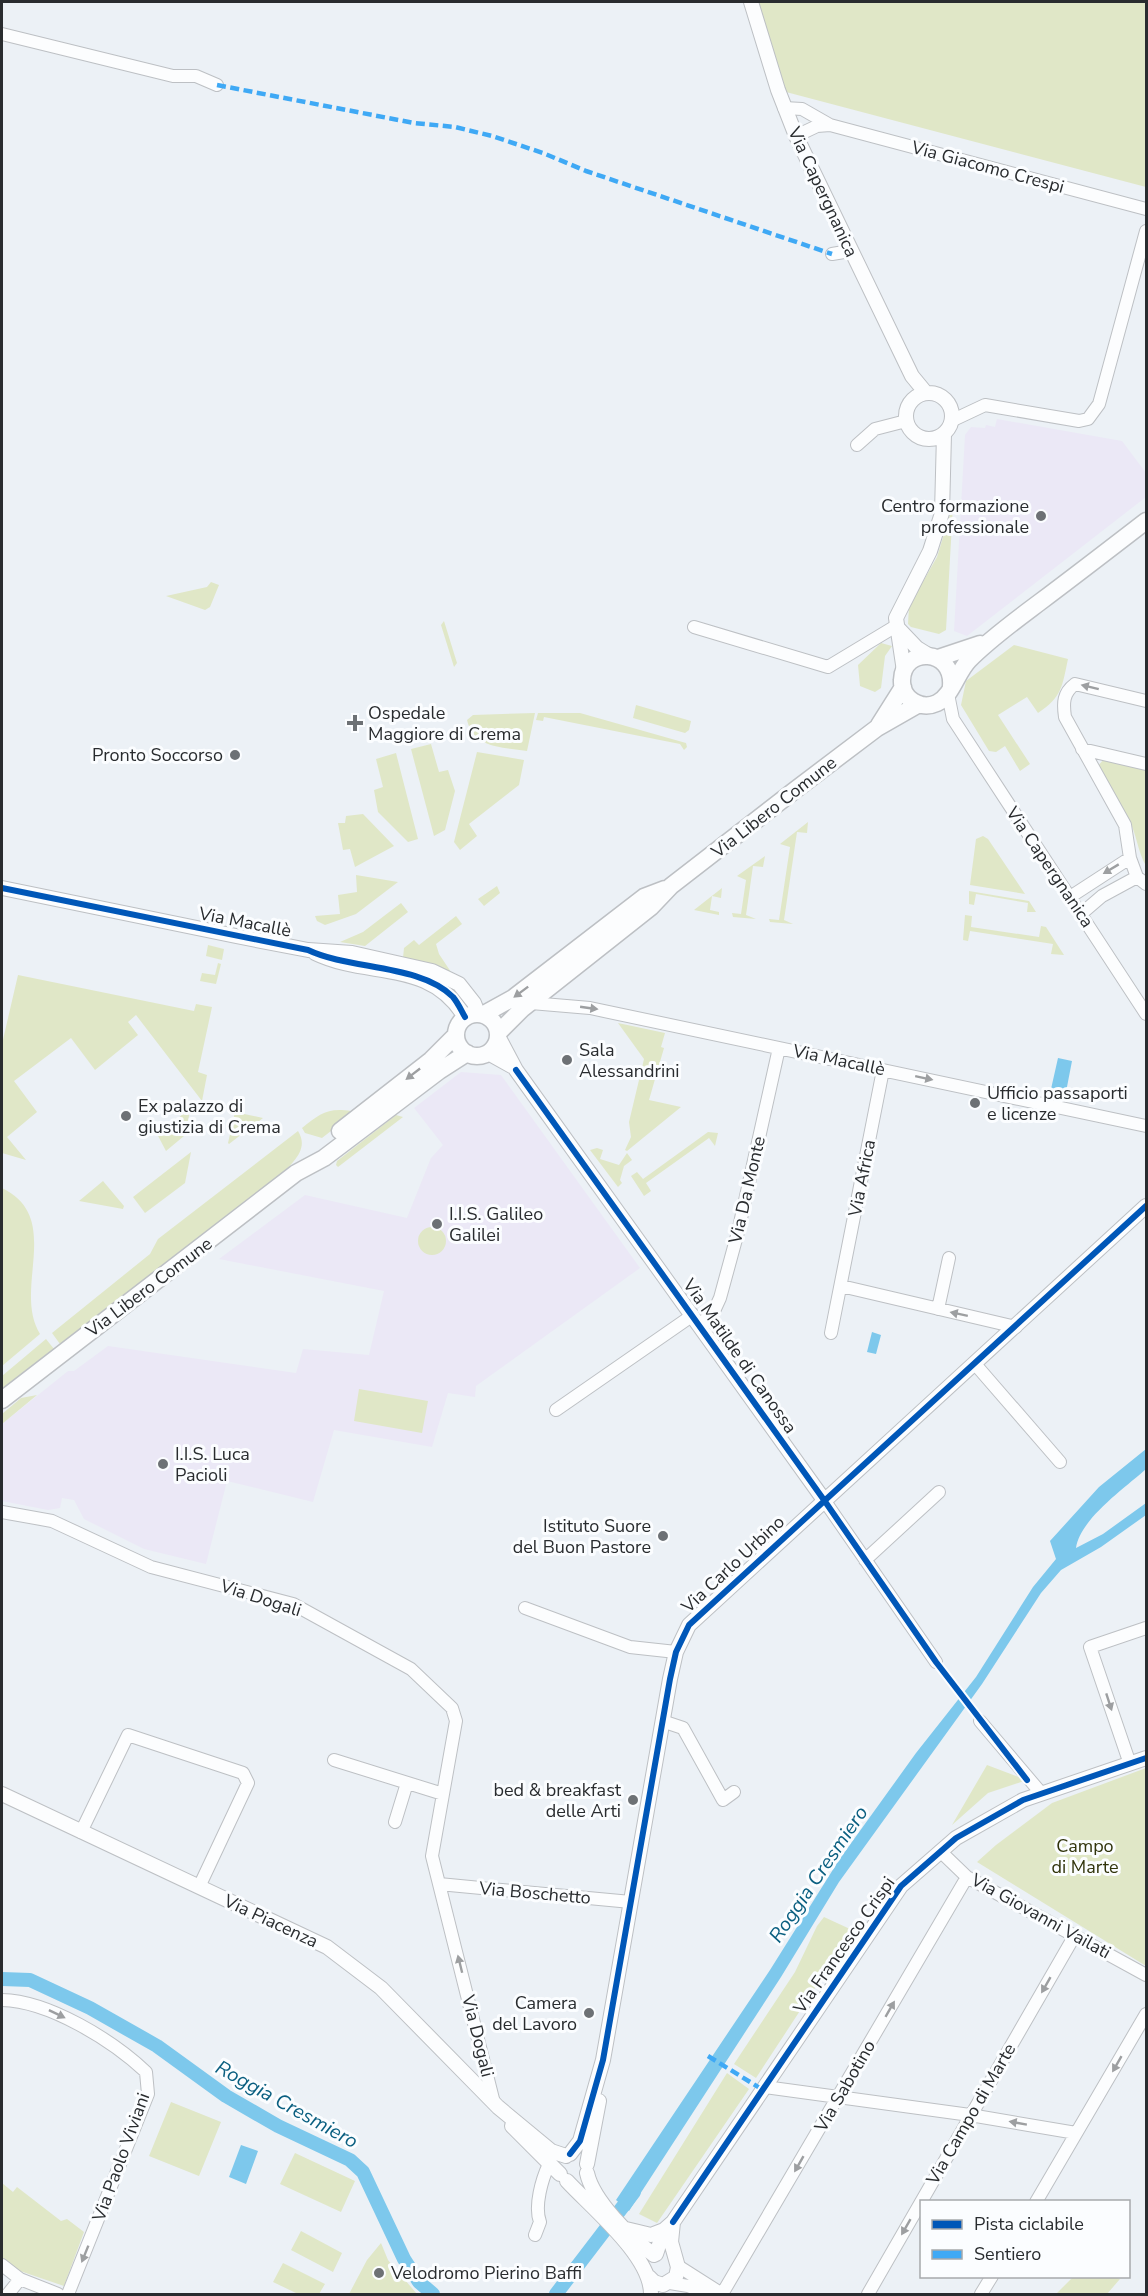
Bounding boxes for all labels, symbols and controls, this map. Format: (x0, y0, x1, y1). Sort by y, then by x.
street label: Via Capergnanica (782, 122, 864, 261)
street label: Via Giacomo Crespi (908, 135, 1067, 199)
place label: Centro formazione professionale (881, 494, 1029, 539)
marker: Centro formazione professionale (1034, 509, 1048, 523)
one-way arrow (1080, 682, 1099, 692)
place label: Ospedale Maggiore di Crema (368, 701, 521, 746)
marker: Ospedale Maggiore di Crema (346, 714, 364, 732)
place label: Pronto Soccorso (92, 743, 223, 767)
marker: Pronto Soccorso (228, 748, 242, 762)
street label: Via Libero Comune (706, 751, 841, 864)
street label: Via Capergnanica (1000, 801, 1099, 932)
one-way arrow (1103, 864, 1119, 875)
street label: Via Macallè (196, 901, 293, 943)
one-way arrow (513, 985, 529, 998)
one-way arrow (580, 1004, 599, 1013)
place label: Sala Alessandrini (579, 1038, 680, 1083)
street label: Via Macallè (790, 1038, 887, 1081)
marker: Sala Alessandrini (560, 1053, 574, 1067)
one-way arrow (405, 1068, 420, 1080)
one-way arrow (915, 1074, 934, 1083)
place label: Ufficio passaporti e licenze (987, 1081, 1128, 1126)
place label: Ex palazzo di giustizia di Crema (138, 1094, 281, 1139)
marker: Ufficio passaporti e licenze (968, 1096, 982, 1110)
marker: Ex palazzo di giustizia di Crema (119, 1109, 133, 1123)
street label: Via Da Monte (723, 1134, 771, 1247)
street label: Via Africa (843, 1137, 881, 1220)
place label: I.I.S. Galileo Galilei (449, 1202, 543, 1247)
marker: I.I.S. Galileo Galilei (430, 1217, 444, 1231)
street label: Via Libero Comune (80, 1232, 217, 1343)
street label: Via Matilde di Canossa (677, 1273, 803, 1438)
one-way arrow (949, 1309, 968, 1318)
place label: I.I.S. Luca Pacioli (175, 1442, 250, 1487)
marker: I.I.S. Luca Pacioli (156, 1457, 170, 1471)
street label: Via Carlo Urbino (675, 1510, 790, 1619)
place label: Istituto Suore del Buon Pastore (513, 1514, 651, 1559)
marker: Istituto Suore del Buon Pastore (656, 1529, 670, 1543)
street label: Via Dogali (217, 1573, 305, 1622)
one-way arrow (1104, 1693, 1114, 1711)
place label: bed & breakfast delle Arti (493, 1778, 622, 1823)
marker: bed & breakfast delle Arti (626, 1793, 640, 1807)
water label: Roggia Cresmiero (763, 1801, 874, 1948)
park label: Campo di Marte (1052, 1834, 1118, 1879)
street label: Via Giovanni Vailati (966, 1867, 1115, 1964)
street label: Via Francesco Crispi (787, 1872, 900, 2019)
street label: Via Boschetto (477, 1876, 592, 1910)
street label: Via Piacenza (219, 1888, 322, 1953)
one-way arrow (455, 1955, 465, 1974)
one-way arrow (1040, 1977, 1051, 1993)
place label: Camera del Lavoro (492, 1991, 577, 2036)
street label: Via Dogali (456, 1992, 500, 2080)
one-way arrow (885, 2000, 895, 2017)
marker: Camera del Lavoro (582, 2006, 596, 2020)
one-way arrow (49, 2010, 66, 2019)
street label: Via Sabotino (808, 2036, 881, 2137)
street label: Via Campo di Marte (920, 2039, 1021, 2190)
water label: Roggia Cresmiero (211, 2054, 363, 2155)
one-way arrow (1112, 2056, 1122, 2073)
street label: Via Paolo Viviani (86, 2089, 155, 2226)
one-way arrow (1009, 2119, 1028, 2128)
one-way arrow (794, 2156, 804, 2173)
legend (920, 2200, 1130, 2278)
text: Pista ciclabile (974, 2212, 1084, 2236)
one-way arrow (901, 2219, 912, 2235)
text: Sentiero (974, 2242, 1041, 2266)
one-way arrow (79, 2245, 89, 2263)
place label: Velodromo Pierino Baffi (390, 2261, 582, 2285)
marker: Velodromo Pierino Baffi (372, 2266, 386, 2280)

